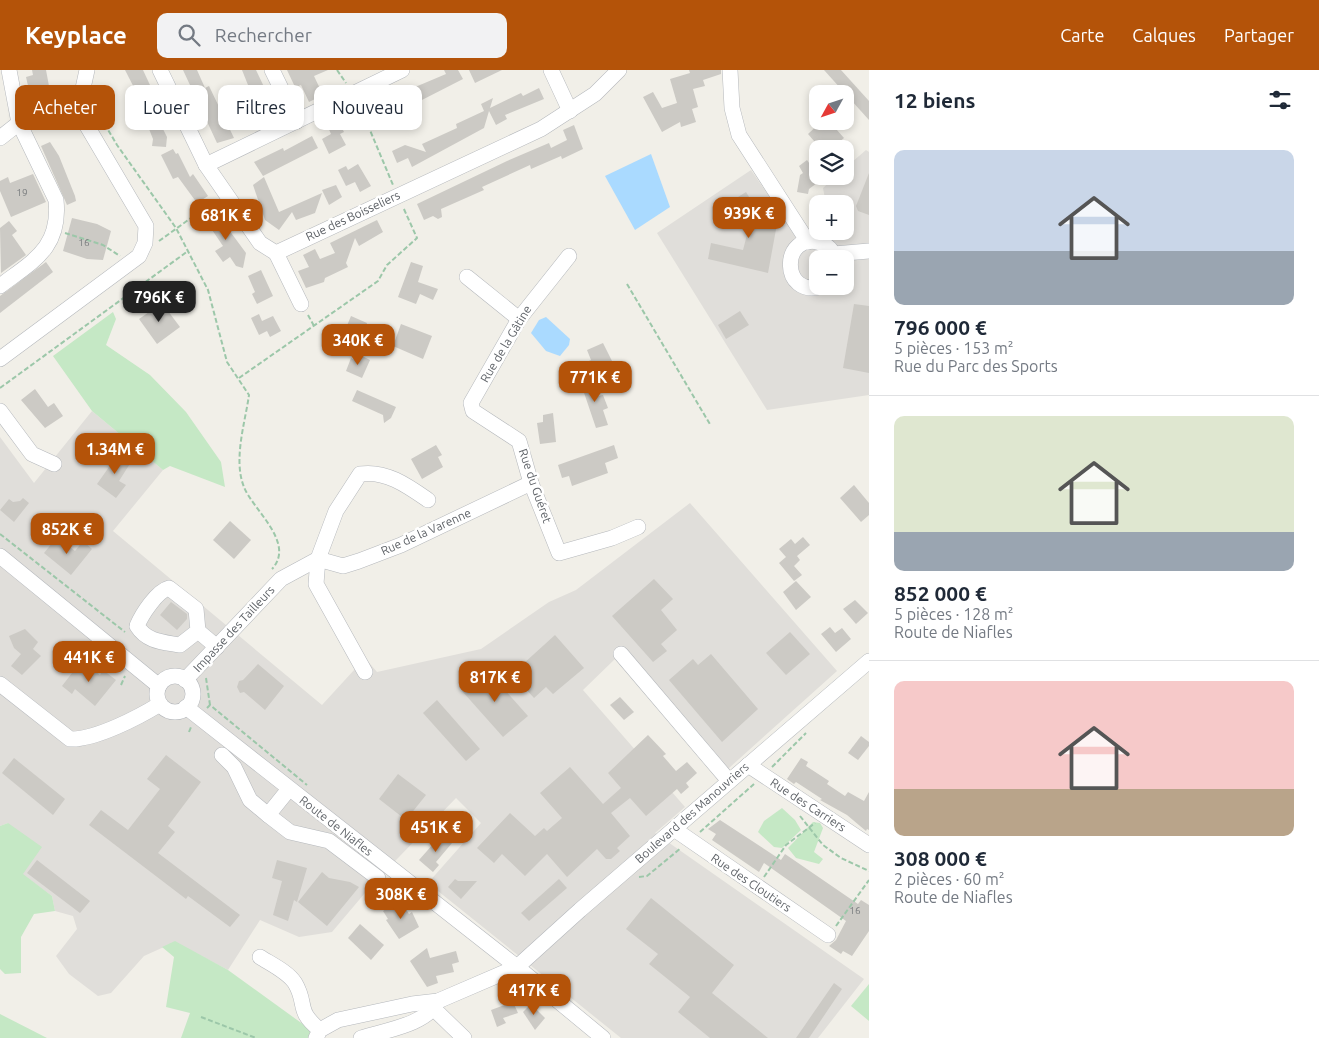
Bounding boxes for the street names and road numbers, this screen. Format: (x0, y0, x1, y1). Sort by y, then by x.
street label: Rue des Boisseliers (304, 188, 402, 243)
street label: Rue de la Gâtine (477, 303, 534, 385)
street label: Rue du Guéret (517, 447, 554, 525)
street label: Rue de la Varenne (379, 506, 473, 557)
street label: Impasse des Tailleurs (190, 583, 277, 674)
street label: Boulevard des Manouvriers (632, 760, 751, 865)
street label: Rue des Carriers (768, 775, 848, 834)
street label: Route de Niafles (297, 793, 375, 858)
street label: Rue des Cloutiers (709, 851, 794, 914)

